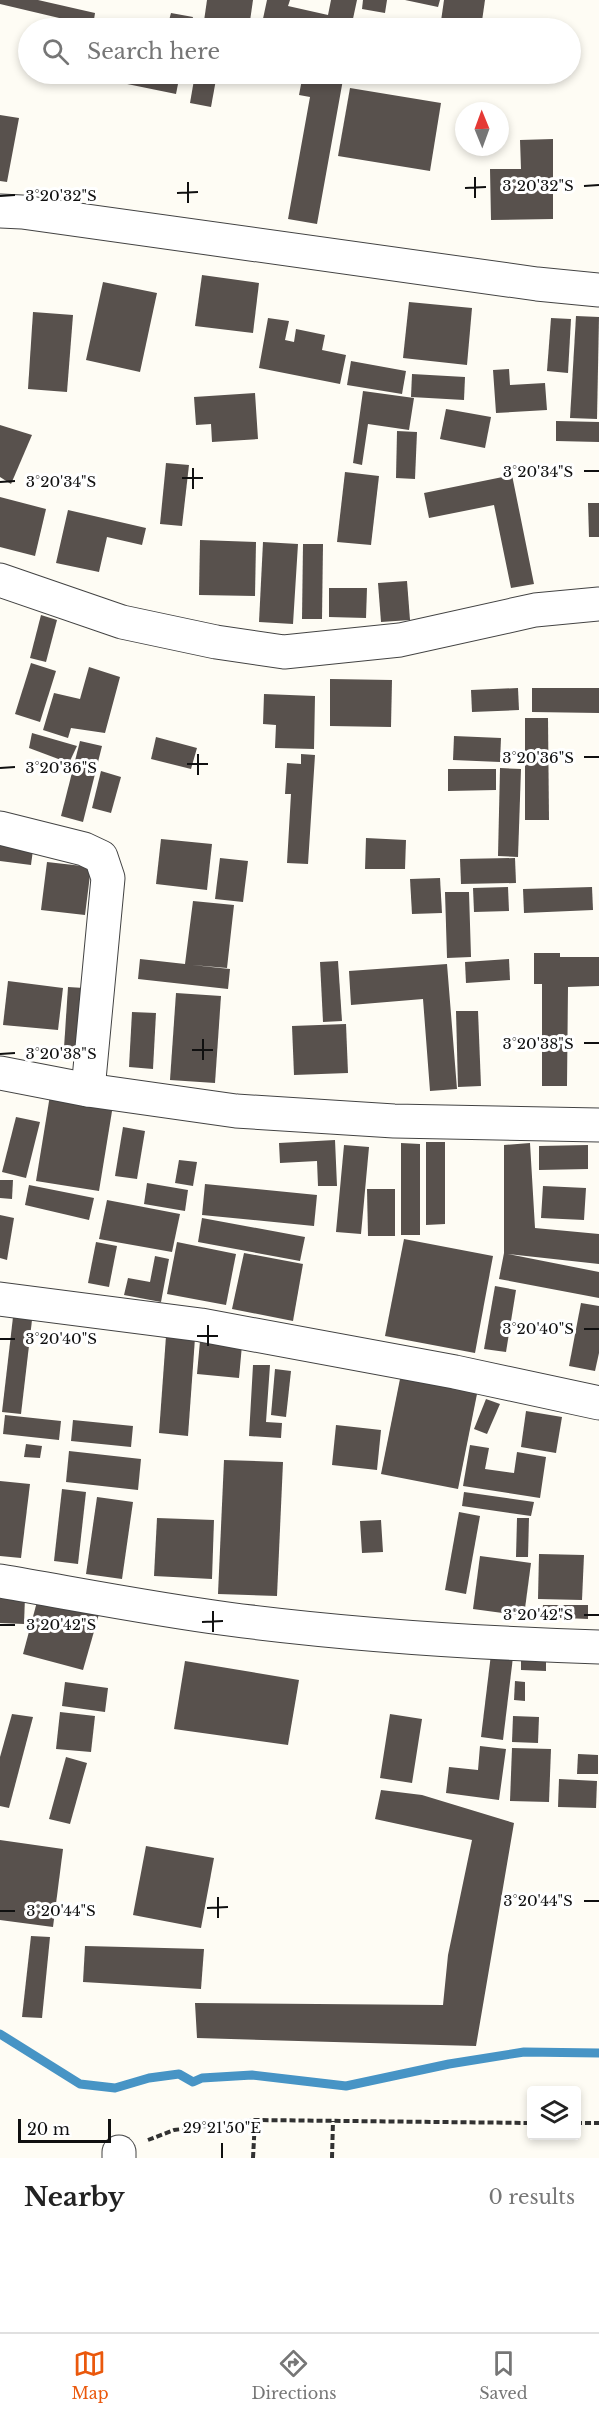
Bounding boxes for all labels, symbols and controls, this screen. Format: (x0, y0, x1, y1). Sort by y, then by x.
search box (18, 18, 581, 84)
icon: search (39, 35, 72, 68)
text: Search here (87, 38, 220, 65)
north arrow (455, 102, 509, 156)
text: 3°20'32"S (502, 176, 574, 195)
text: 3°20'32"S (25, 186, 97, 205)
text: 3°20'34"S (503, 462, 573, 481)
text: 3°20'34"S (26, 472, 96, 491)
text: 3°20'36"S (502, 748, 574, 767)
text: 3°20'36"S (25, 758, 97, 777)
text: 3°20'38"S (502, 1034, 574, 1053)
text: 3°20'38"S (25, 1044, 97, 1063)
text: 3°20'40"S (502, 1319, 574, 1338)
text: 3°20'40"S (25, 1329, 97, 1348)
text: 3°20'42"S (503, 1605, 573, 1624)
text: 3°20'42"S (26, 1615, 96, 1634)
text: 3°20'44"S (503, 1891, 573, 1910)
text: 3°20'44"S (26, 1901, 96, 1920)
map controls (527, 2086, 581, 2140)
button: layers (527, 2086, 581, 2140)
scale bar (18, 2116, 111, 2144)
text: 29°21'50"E (183, 2118, 261, 2137)
text: 20 m (27, 2119, 70, 2139)
text: Nearby (24, 2181, 125, 2213)
text: 0 results (489, 2185, 575, 2209)
tab: Map (71, 2347, 109, 2403)
tab: Directions (251, 2347, 336, 2403)
tab: Saved (479, 2347, 528, 2403)

